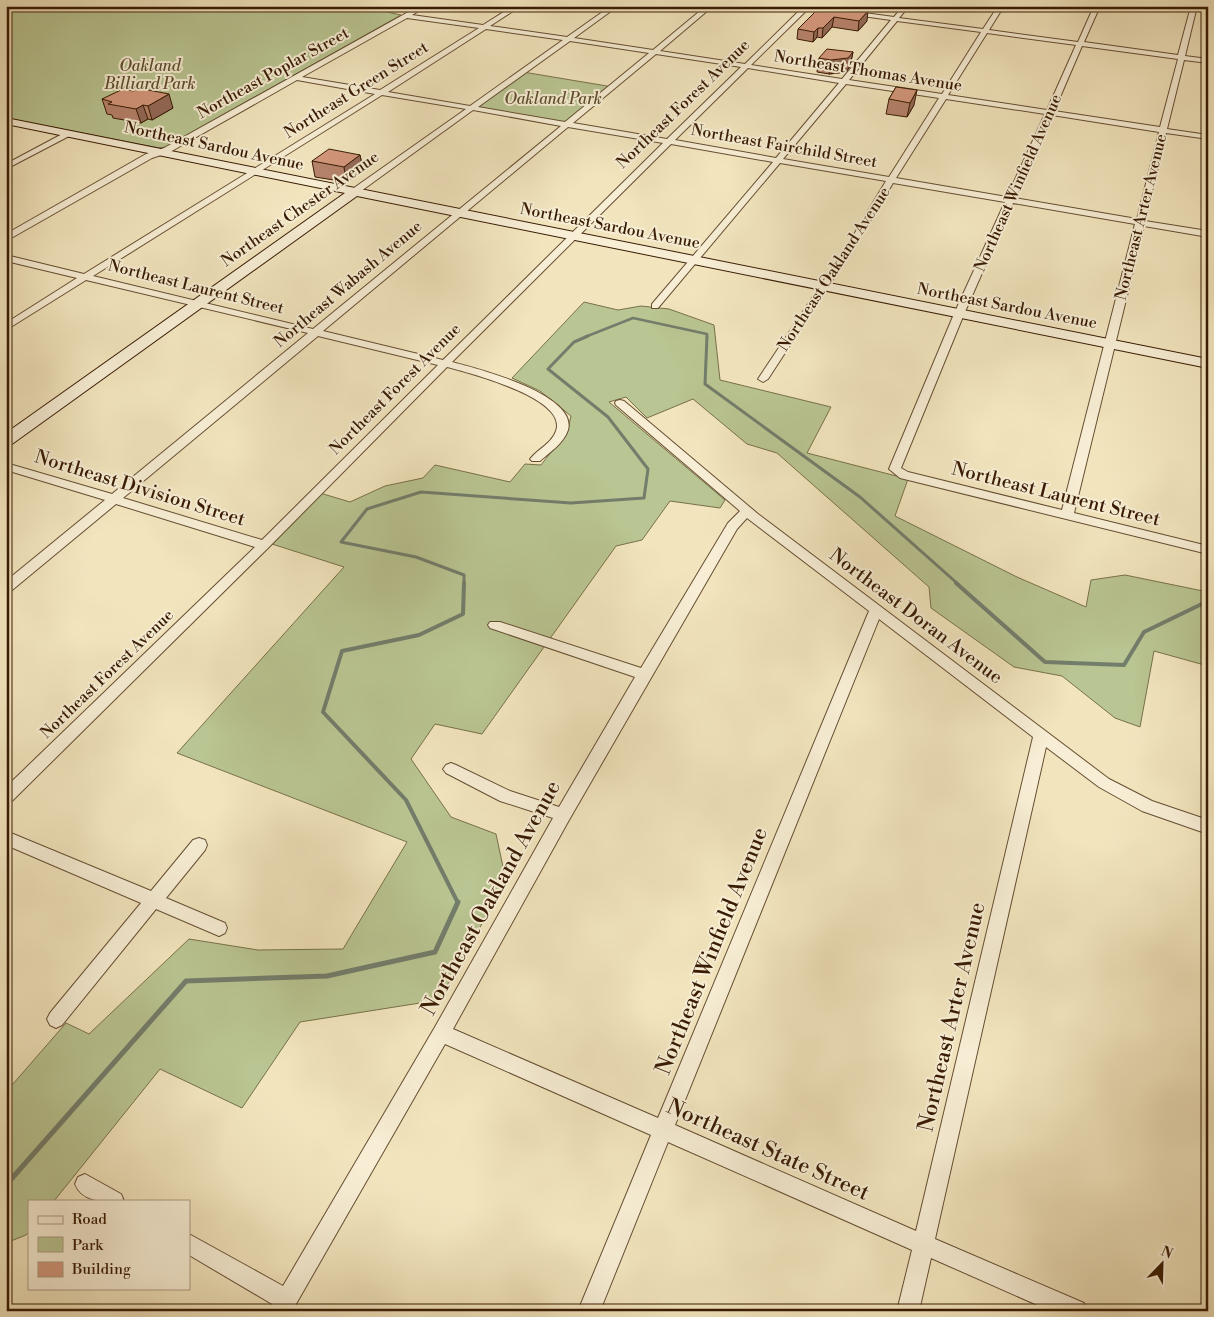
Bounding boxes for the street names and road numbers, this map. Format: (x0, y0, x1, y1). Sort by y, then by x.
street label: Northeast Poplar Street (194, 23, 353, 123)
street label: Northeast Forest Avenue (612, 35, 754, 173)
street label: Northeast Green Street (280, 37, 432, 143)
street label: Northeast Thomas Avenue (772, 46, 964, 96)
street label: Northeast Winfield Avenue (970, 91, 1066, 275)
street label: Northeast Sardou Avenue (122, 117, 306, 175)
street label: Northeast Fairchild Street (689, 120, 879, 172)
street label: Northeast Arter Avenue (1111, 132, 1171, 302)
street label: Northeast Chester Avenue (217, 147, 383, 271)
street label: Northeast Oakland Avenue (773, 183, 895, 355)
street label: Northeast Sardou Avenue (518, 199, 702, 253)
street label: Northeast Wabash Avenue (270, 216, 426, 352)
street label: Northeast Laurent Street (106, 255, 286, 319)
street label: Northeast Sardou Avenue (915, 279, 1099, 333)
street label: Northeast Forest Avenue (325, 319, 465, 459)
street label: Northeast Division Street (32, 445, 248, 532)
street label: Northeast Laurent Street (949, 456, 1163, 532)
street label: Northeast Doran Avenue (825, 543, 1007, 689)
street label: Northeast Forest Avenue (36, 605, 178, 743)
street label: Northeast Oakland Avenue (415, 776, 567, 1020)
street label: Northeast Winfield Avenue (650, 823, 774, 1079)
street label: Northeast Arter Avenue (912, 900, 992, 1134)
street label: Northeast State Street (662, 1093, 874, 1207)

